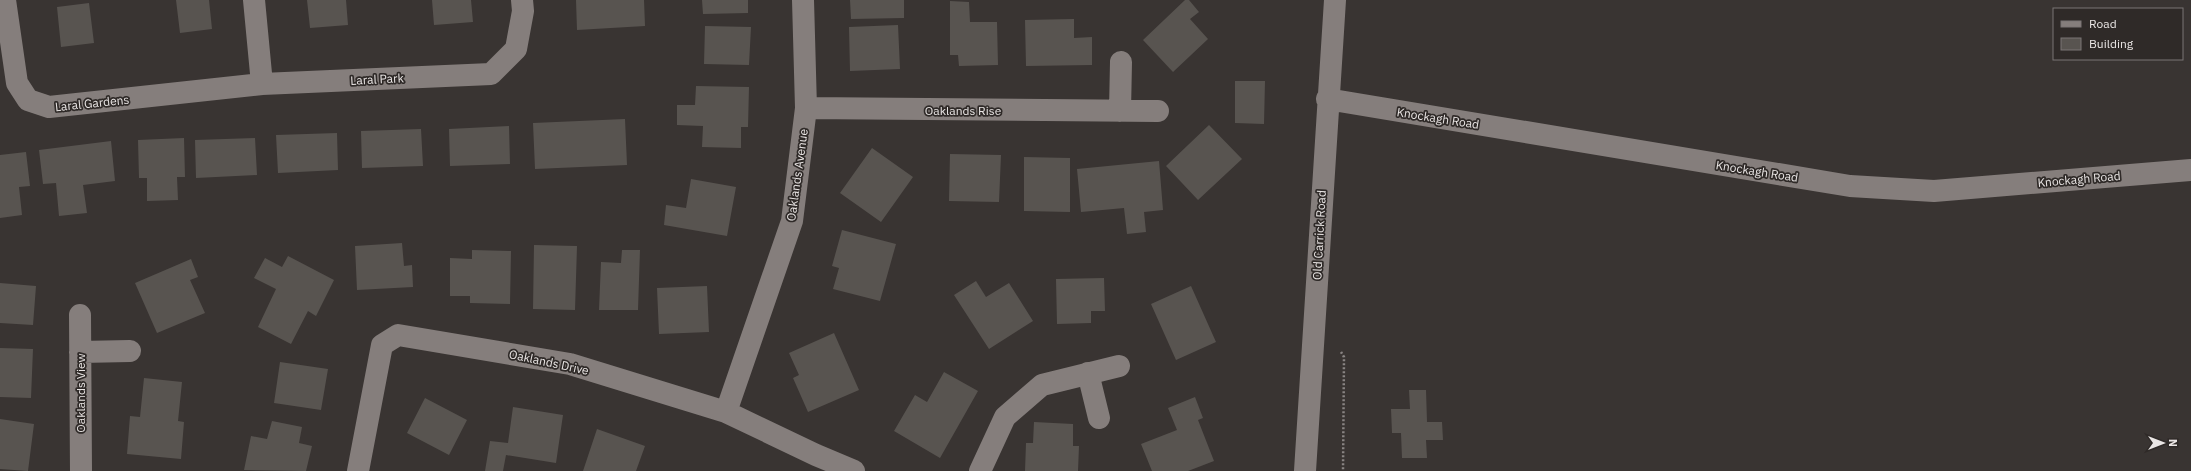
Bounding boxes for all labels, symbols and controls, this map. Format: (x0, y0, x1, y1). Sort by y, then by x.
legend (2053, 8, 2183, 60)
text: Road (2089, 16, 2117, 31)
text: Building (2089, 36, 2134, 51)
street label: Laral Park (350, 70, 405, 88)
street label: Laral Gardens (54, 92, 130, 114)
street label: Oaklands Rise (925, 103, 1002, 118)
street label: Knockagh Road (1396, 104, 1480, 132)
street label: Oaklands Avenue (783, 127, 811, 222)
street label: Knockagh Road (1715, 157, 1799, 185)
street label: Knockagh Road (2037, 168, 2121, 190)
street label: Old Carrick Road (1309, 190, 1329, 280)
street label: Oaklands Drive (508, 346, 591, 378)
street label: Oaklands View (73, 353, 88, 433)
north arrow (2143, 423, 2183, 463)
text: N (2166, 439, 2180, 447)

